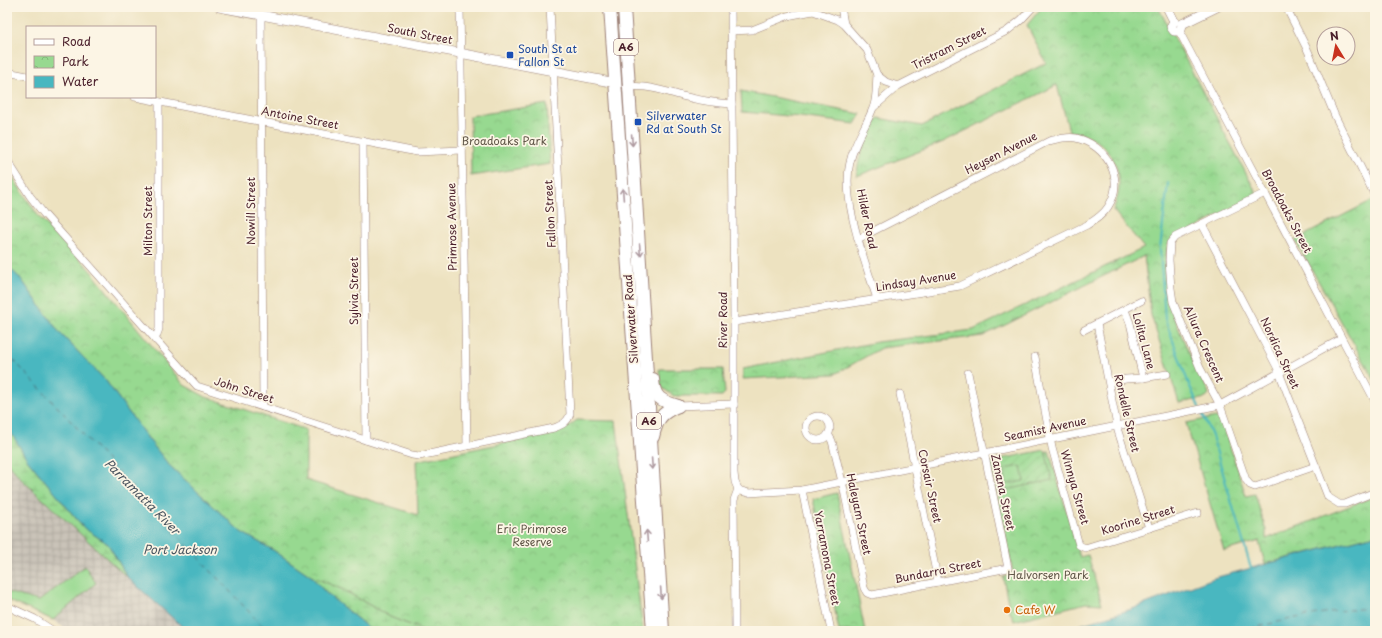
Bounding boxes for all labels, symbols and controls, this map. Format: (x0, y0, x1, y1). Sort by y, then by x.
street label: South Street (386, 19, 455, 48)
street label: Tristram Street (909, 21, 989, 74)
legend (26, 26, 156, 98)
north arrow (1316, 26, 1356, 66)
text: N (1328, 26, 1340, 45)
text: Road (62, 32, 91, 50)
road number: A6 (614, 39, 638, 55)
place label: South St at Fallon St (518, 40, 577, 70)
marker: South St at Fallon St (505, 50, 515, 60)
text: Park (62, 52, 89, 70)
text: Water (62, 72, 99, 90)
street label: Antoine Street (260, 102, 341, 133)
place label: Silverwater Rd at South St (646, 107, 722, 137)
marker: Silverwater Rd at South St (633, 117, 643, 127)
street label: Heysen Avenue (962, 127, 1040, 178)
park label: Broadoaks Park (461, 132, 547, 149)
one-way arrow (629, 133, 636, 146)
street label: Broadoaks Street (1258, 166, 1317, 256)
street label: Nowill Street (242, 177, 259, 245)
street label: Fallon Street (539, 179, 560, 248)
street label: Primrose Avenue (442, 183, 461, 271)
street label: Milton Street (139, 185, 156, 256)
street label: Hilder Road (853, 187, 882, 251)
one-way arrow (620, 188, 627, 201)
one-way arrow (636, 243, 643, 256)
street label: Sylvia Street (345, 257, 362, 325)
street label: Lindsay Avenue (874, 266, 957, 295)
street label: Silverwater Road (619, 274, 642, 364)
street label: River Road (714, 292, 731, 348)
street label: Allura Crescent (1180, 303, 1229, 386)
street label: Lolita Lane (1129, 310, 1160, 371)
street label: Nordica Street (1256, 314, 1305, 392)
street label: John Street (212, 372, 277, 407)
street label: Rondelle Street (1110, 372, 1145, 454)
street label: Seamist Avenue (1002, 411, 1088, 446)
road number: A6 (637, 413, 661, 429)
street label: Corsair Street (914, 447, 947, 525)
street label: Winnya Street (1057, 447, 1094, 527)
street label: Zanana Street (987, 452, 1020, 532)
water label: Parramatta River (101, 454, 186, 539)
one-way arrow (648, 457, 655, 470)
street label: Haleyam Street (843, 471, 877, 557)
street label: Koorine Street (1099, 500, 1177, 539)
street label: Yarramona Street (810, 509, 845, 606)
park label: Eric Primrose Reserve (497, 520, 567, 550)
one-way arrow (643, 530, 650, 543)
water label: Port Jackson (143, 540, 218, 558)
street label: Bundarra Street (893, 554, 983, 587)
park label: Halvorsen Park (1007, 566, 1089, 583)
one-way arrow (657, 586, 664, 599)
place label: Cafe W (1015, 601, 1056, 618)
marker: Cafe W (1002, 605, 1012, 615)

